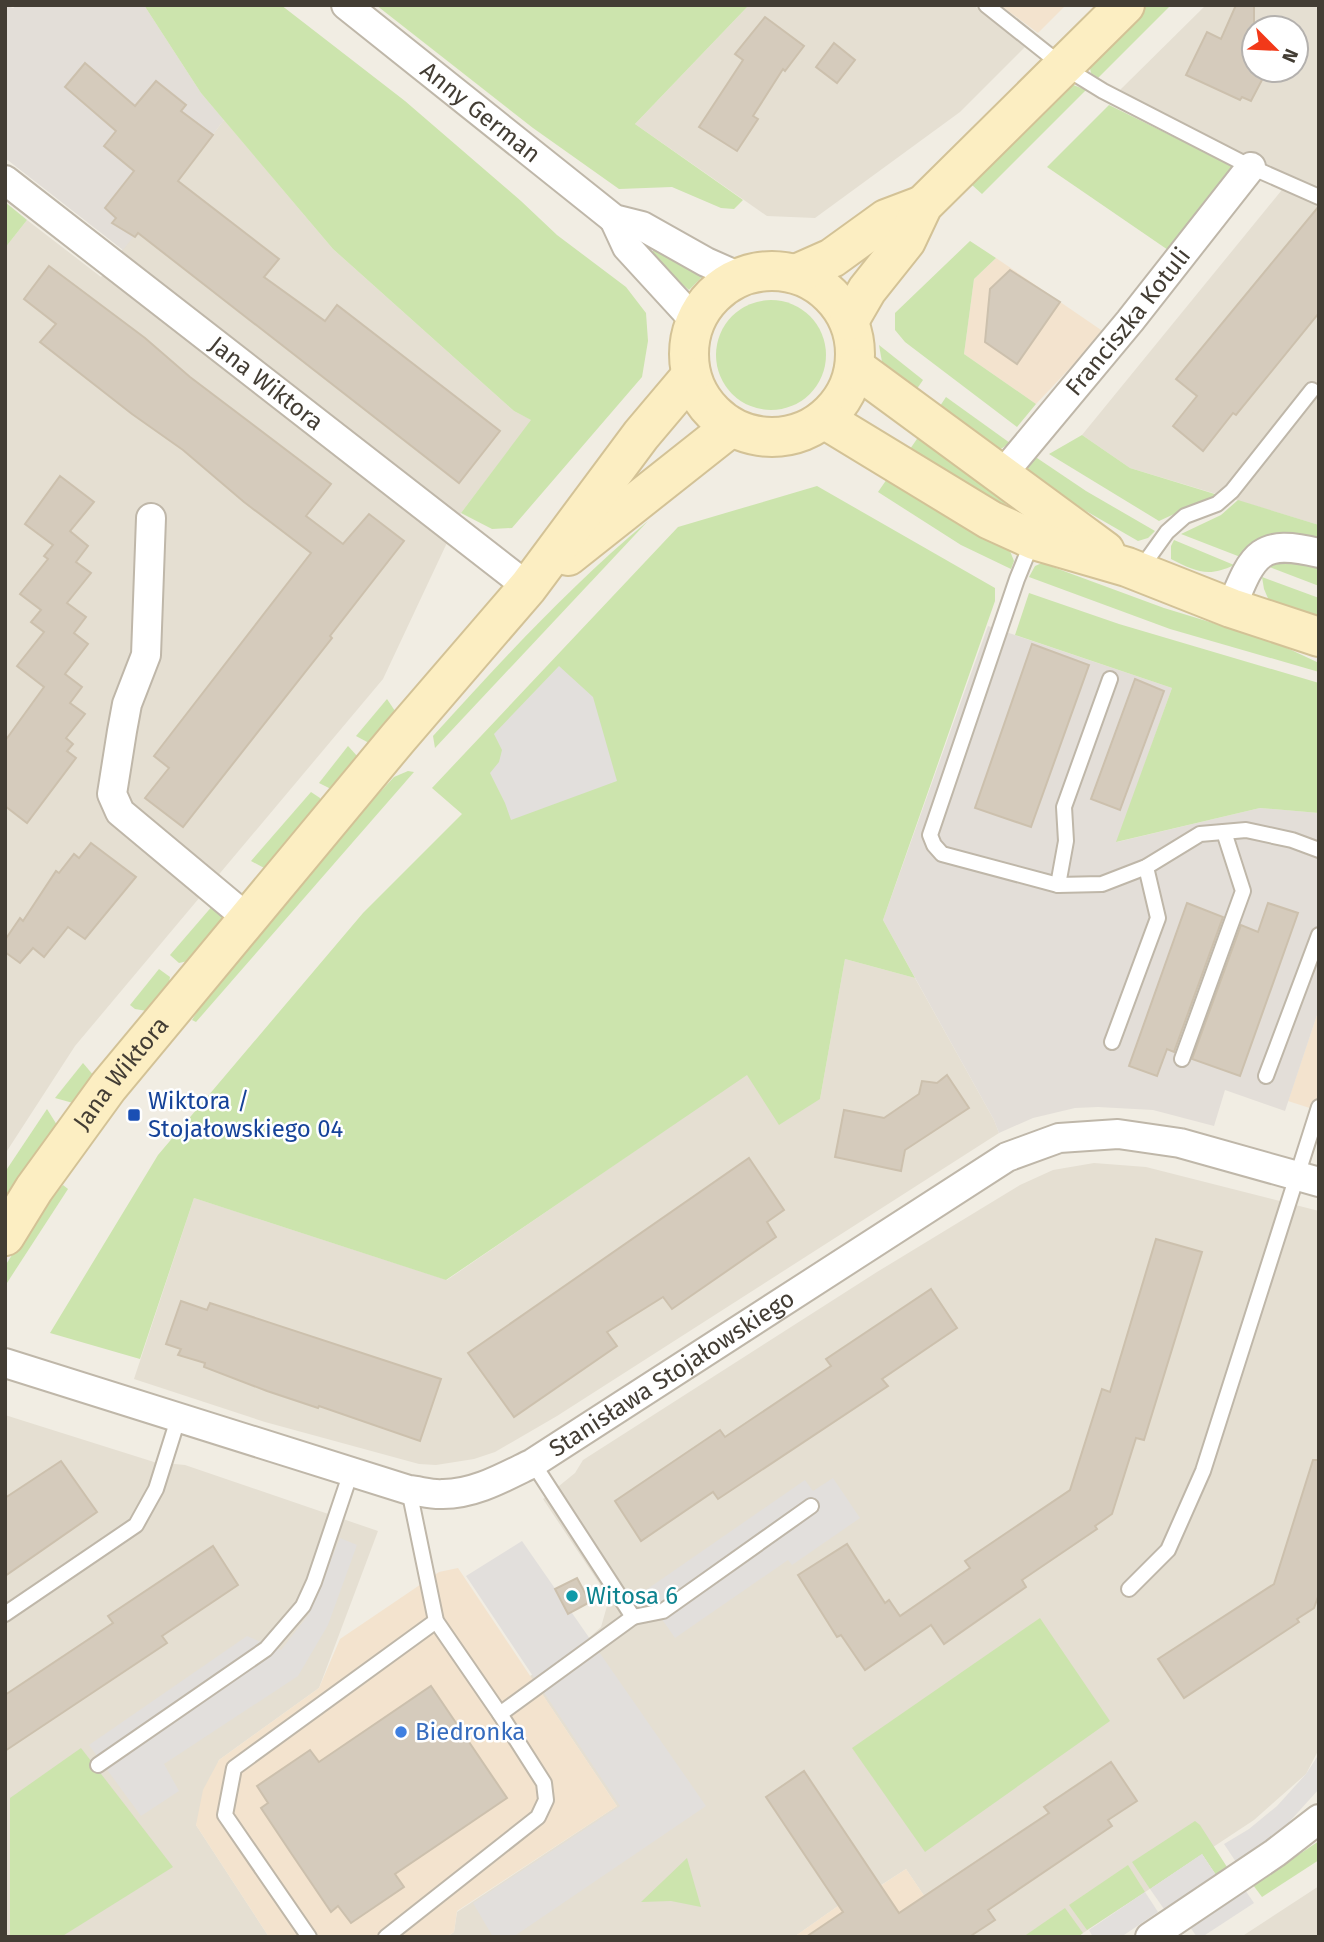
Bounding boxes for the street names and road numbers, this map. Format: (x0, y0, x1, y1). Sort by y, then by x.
street label: Anny German (415, 56, 546, 169)
street label: Franciszka Kotuli (1060, 242, 1196, 401)
street label: Jana Wiktora (204, 330, 329, 436)
street label: Jana Wiktora (68, 1011, 174, 1135)
street label: Stanisława Stojałowskiego (544, 1284, 799, 1463)

